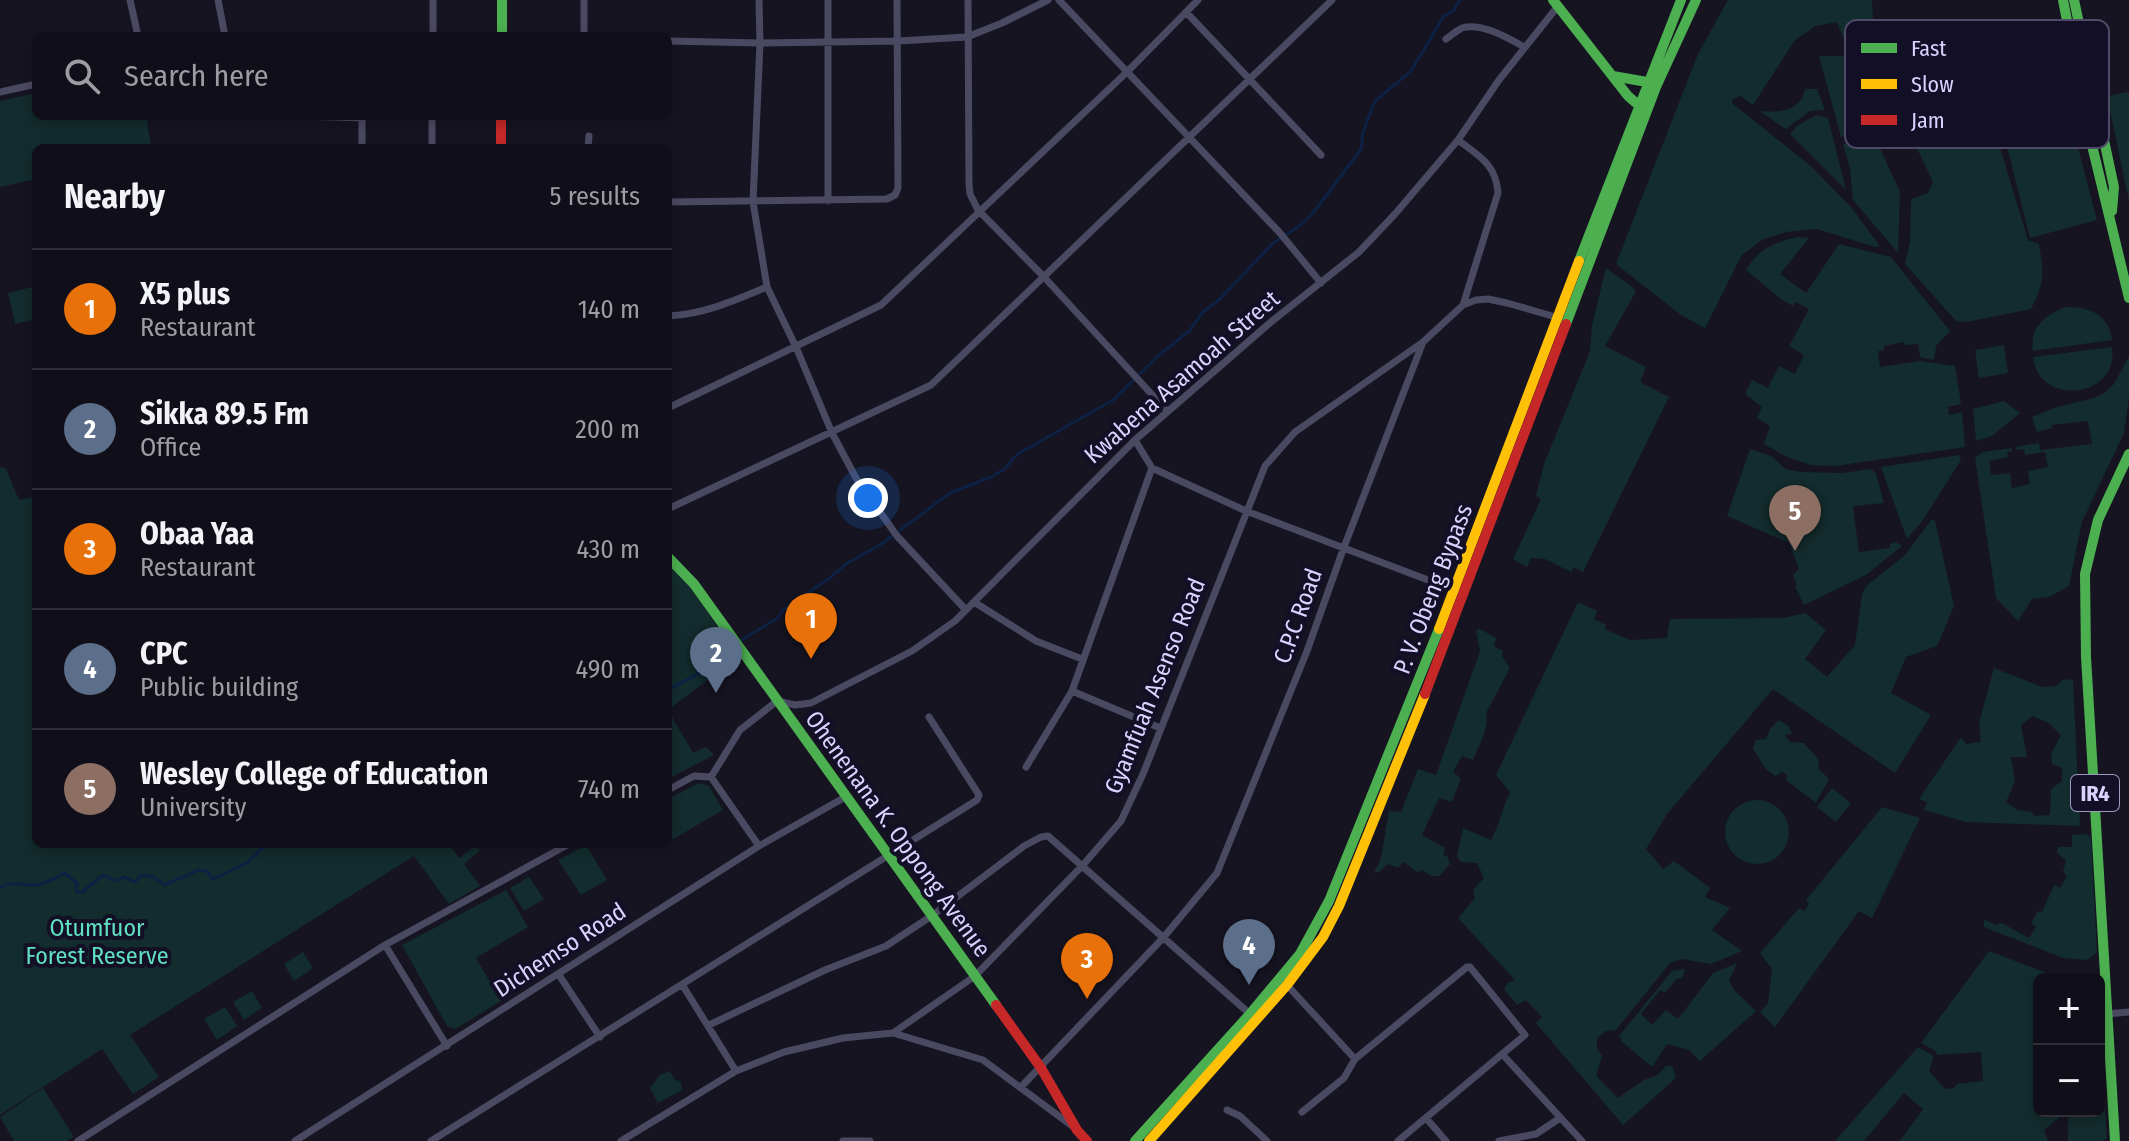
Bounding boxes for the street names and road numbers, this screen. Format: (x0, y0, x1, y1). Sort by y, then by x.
street label: Kwabena Asamoah Street (1079, 285, 1285, 469)
street label: P. V. Obeng Bypass (1388, 500, 1478, 678)
street label: C.P.C Road (1268, 565, 1328, 667)
street label: Gyamfuah Asenso Road (1099, 574, 1211, 798)
street label: Ohenenana K. Oppong Avenue (799, 706, 997, 962)
road number: IR4 (2071, 775, 2119, 811)
street label: Dichemso Road (489, 897, 631, 1003)

